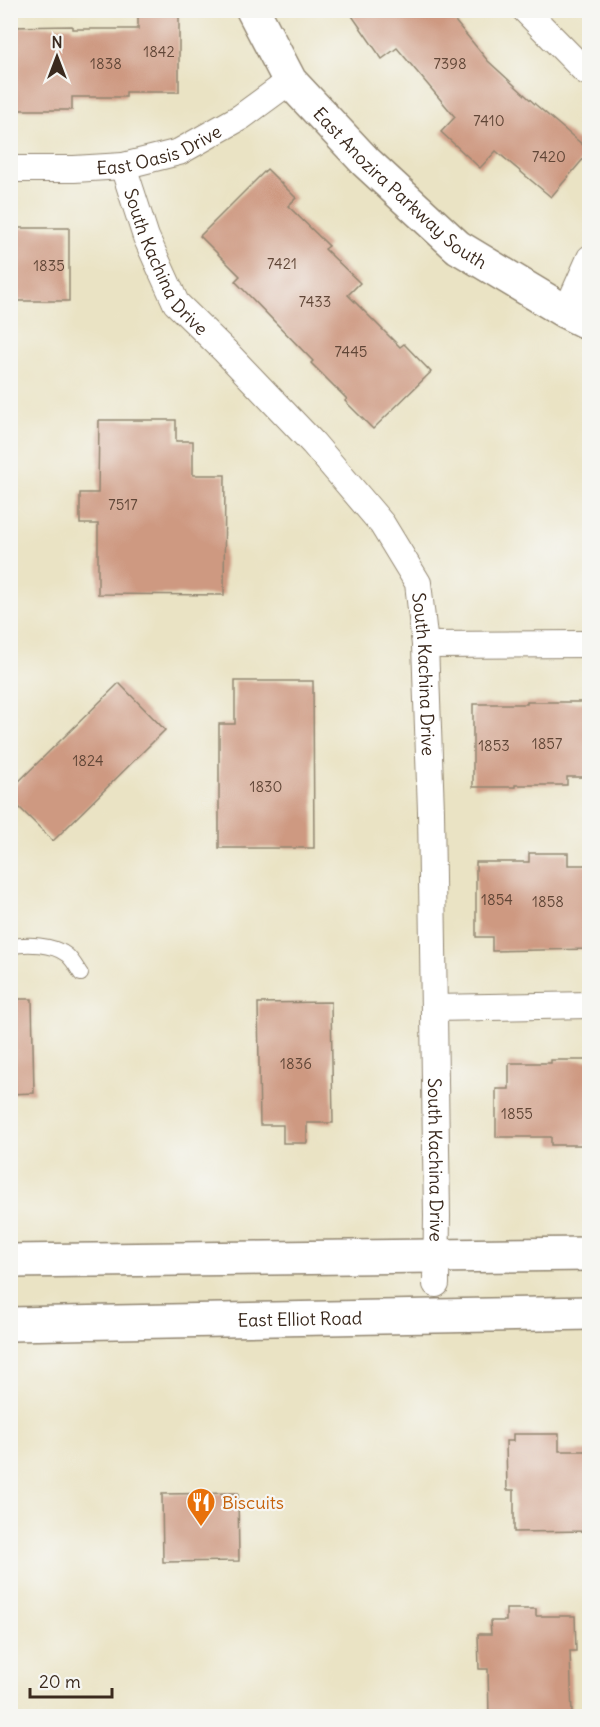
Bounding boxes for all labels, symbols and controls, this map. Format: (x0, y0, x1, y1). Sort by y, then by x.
north arrow (27, 27, 87, 87)
text: N (51, 32, 63, 52)
house number: 1842 (143, 42, 175, 61)
house number: 1838 (90, 54, 122, 73)
house number: 7398 (433, 54, 467, 73)
street label: East Anozira Parkway South (309, 102, 491, 273)
house number: 7410 (473, 111, 505, 130)
street label: East Oasis Drive (96, 119, 225, 179)
house number: 7420 (532, 147, 566, 166)
street label: South Kachina Drive (119, 185, 213, 340)
house number: 7421 (267, 254, 297, 273)
house number: 1835 (33, 256, 65, 275)
house number: 7433 (299, 292, 331, 311)
house number: 7445 (335, 342, 368, 361)
house number: 7517 (108, 495, 138, 514)
street label: South Kachina Drive (408, 591, 441, 756)
house number: 1857 (532, 734, 562, 753)
house number: 1853 (478, 736, 510, 755)
house number: 1824 (72, 751, 104, 770)
house number: 1830 (250, 777, 283, 796)
house number: 1854 (481, 890, 513, 909)
house number: 1858 (532, 892, 564, 911)
house number: 1836 (280, 1054, 312, 1073)
street label: South Kachina Drive (423, 1078, 449, 1242)
house number: 1855 (501, 1104, 533, 1123)
street label: East Elliot Road (237, 1306, 363, 1331)
restaurant icon: Biscuits (185, 1486, 217, 1528)
place label: Biscuits (222, 1491, 284, 1514)
scale bar (30, 1661, 112, 1699)
text: 20 m (39, 1670, 81, 1693)

